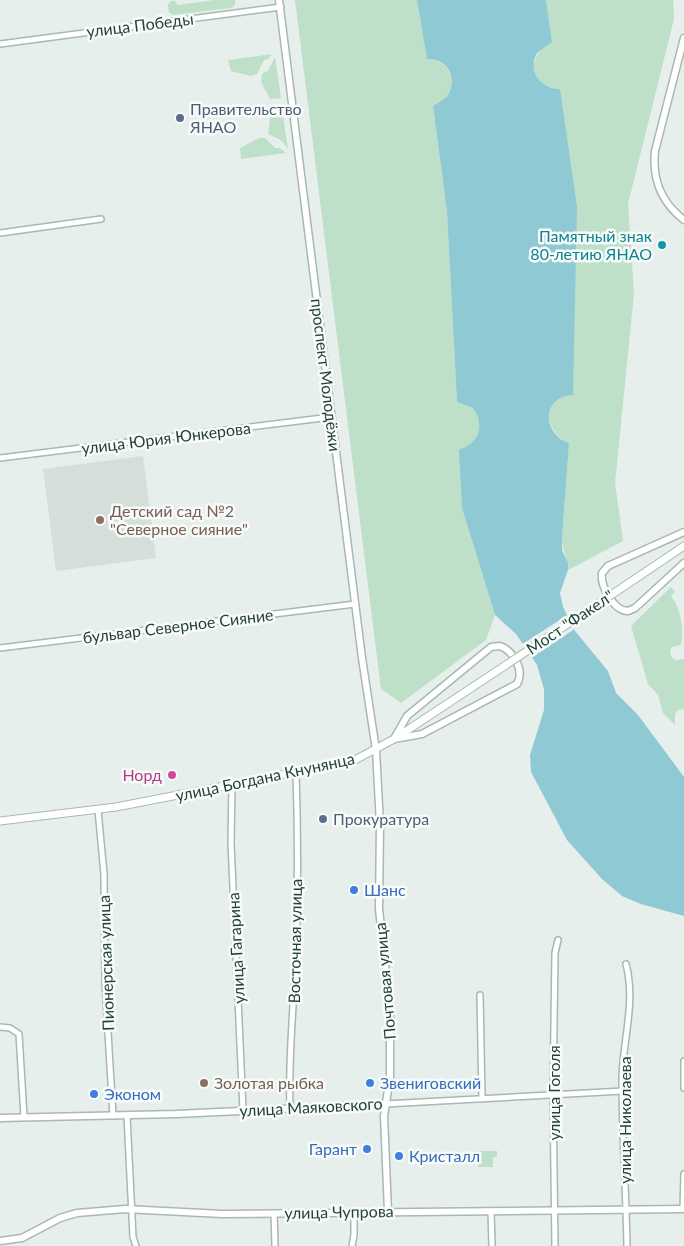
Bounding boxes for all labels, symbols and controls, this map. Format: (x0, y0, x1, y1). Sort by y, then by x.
street label: улица Победы (85, 9, 194, 40)
place label: Правительство ЯНАО (189, 99, 302, 136)
marker: Правительство ЯНАО (174, 112, 186, 124)
place label: Памятный знак 80-летию ЯНАО (530, 226, 653, 263)
marker: Памятный знак 80-летию ЯНАО (656, 239, 668, 251)
street label: проспект Молодёжи (308, 297, 345, 453)
street label: улица Юрия Юнкерова (80, 418, 252, 457)
place label: Детский сад №2 "Северное сияние" (110, 501, 248, 538)
marker: Детский сад №2 "Северное сияние" (94, 514, 106, 526)
street label: Мост "Факел" (522, 585, 617, 658)
street label: бульвар Северное Сияние (82, 604, 274, 647)
street label: улица Богдана Кнунянца (174, 748, 356, 805)
place label: Норд (122, 765, 162, 784)
marker: Норд (166, 769, 178, 781)
place label: Прокуратура (333, 809, 429, 828)
marker: Прокуратура (317, 813, 329, 825)
street label: Восточная улица (284, 879, 305, 1003)
place label: Шанс (364, 880, 406, 899)
marker: Шанс (348, 884, 360, 896)
street label: улица Гагарина (223, 892, 248, 1004)
street label: Пионерская улица (94, 895, 117, 1031)
street label: Почтовая улица (370, 922, 399, 1040)
street label: улица Гоголя (544, 1045, 563, 1141)
street label: улица Николаева (615, 1056, 634, 1184)
place label: Золотая рыбка (214, 1073, 324, 1092)
place label: Звениговский (380, 1073, 481, 1092)
marker: Золотая рыбка (198, 1077, 210, 1089)
marker: Звениговский (364, 1077, 376, 1089)
place label: Эконом (104, 1084, 161, 1103)
marker: Эконом (88, 1088, 100, 1100)
street label: улица Маяковского (239, 1093, 383, 1120)
place label: Гарант (309, 1139, 357, 1158)
marker: Гарант (361, 1143, 373, 1155)
place label: Кристалл (409, 1146, 480, 1165)
marker: Кристалл (393, 1150, 405, 1162)
street label: улица Чупрова (284, 1201, 394, 1222)

